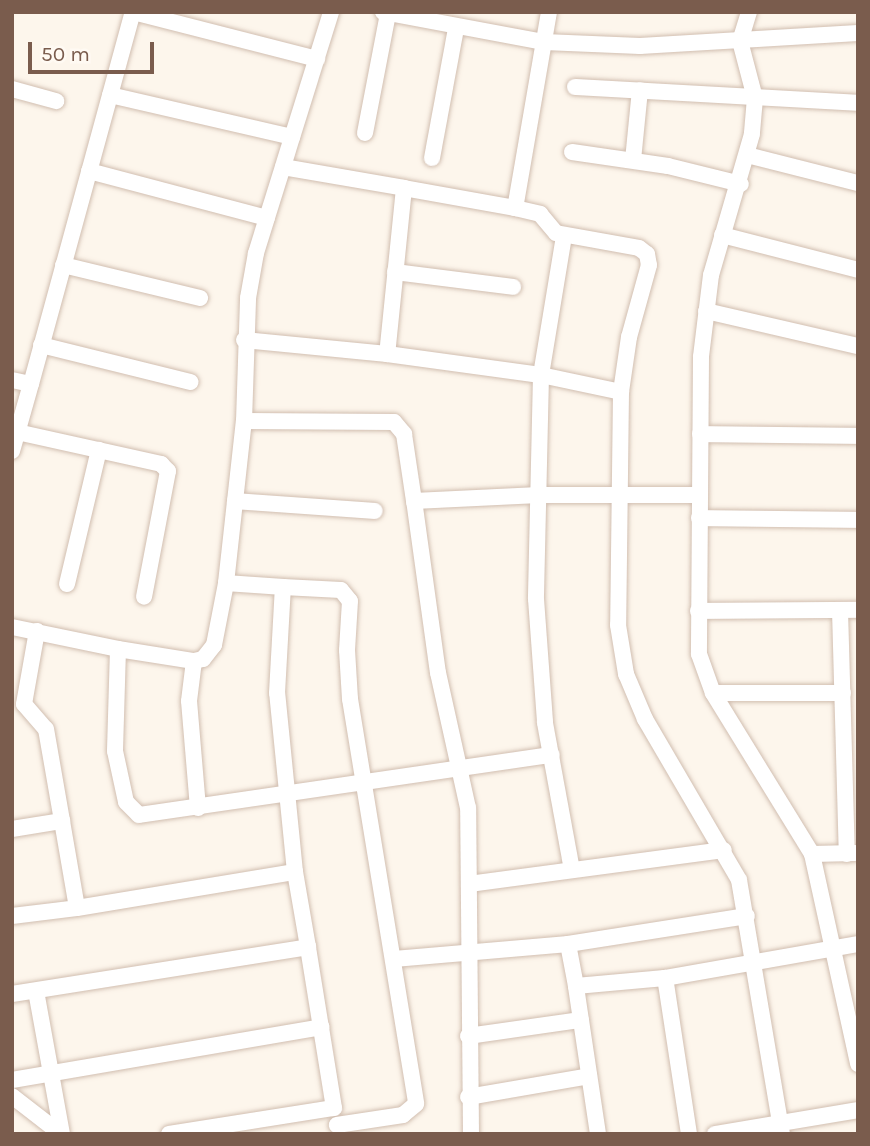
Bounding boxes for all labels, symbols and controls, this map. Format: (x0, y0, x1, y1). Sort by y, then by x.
scale bar (32, 28, 158, 72)
text: 50 m (41, 42, 90, 66)

